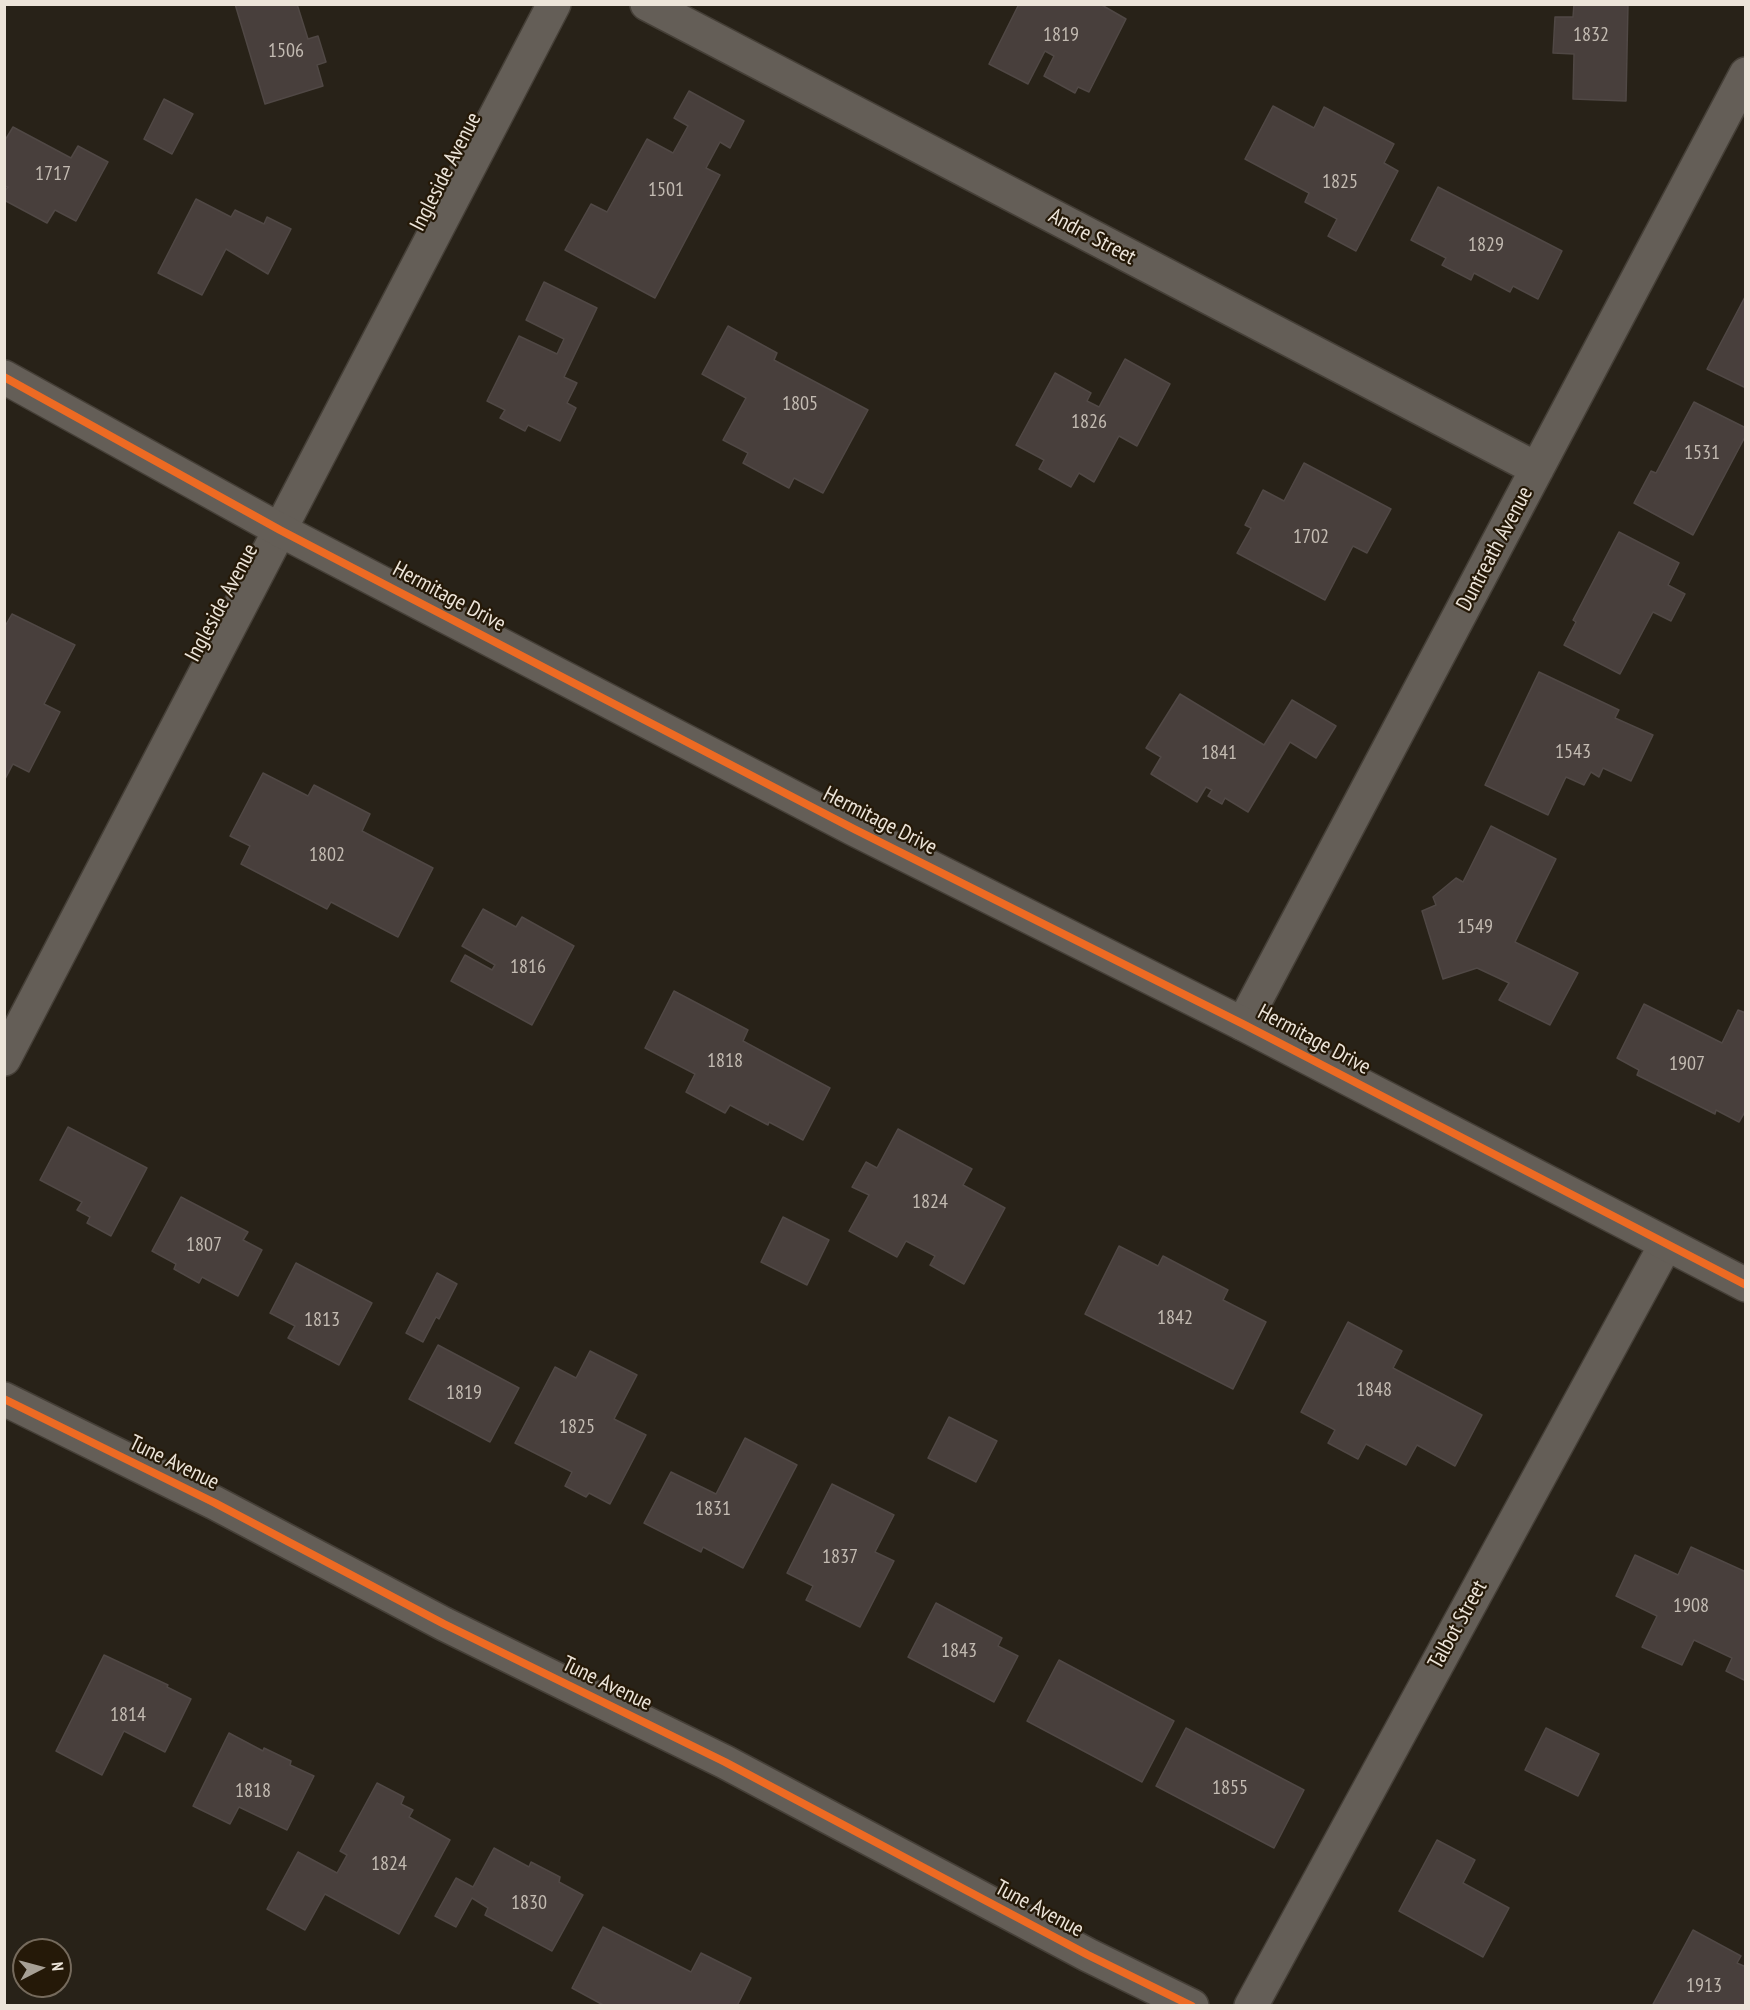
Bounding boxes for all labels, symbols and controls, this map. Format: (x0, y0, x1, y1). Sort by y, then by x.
house number: 1819 (1043, 23, 1079, 47)
house number: 1832 (1573, 23, 1609, 47)
house number: 1506 (268, 39, 304, 63)
street label: Ingleside Avenue (405, 108, 487, 236)
house number: 1717 (35, 162, 71, 186)
house number: 1825 (1322, 170, 1358, 194)
house number: 1501 (648, 178, 684, 202)
street label: Andre Street (1044, 203, 1140, 271)
house number: 1829 (1468, 233, 1504, 257)
house number: 1805 (782, 392, 818, 416)
house number: 1826 (1071, 410, 1107, 434)
house number: 1531 (1684, 441, 1720, 465)
street label: Duntreath Avenue (1451, 482, 1539, 616)
house number: 1702 (1293, 525, 1329, 549)
street label: Ingleside Avenue (180, 540, 264, 666)
street label: Hermitage Drive (388, 556, 510, 638)
house number: 1543 (1555, 740, 1591, 764)
house number: 1841 (1201, 741, 1237, 765)
street label: Hermitage Drive (819, 781, 941, 861)
house number: 1802 (309, 843, 345, 867)
house number: 1549 (1457, 915, 1493, 939)
house number: 1816 (510, 955, 546, 979)
street label: Hermitage Drive (1253, 999, 1375, 1081)
house number: 1818 (707, 1049, 743, 1073)
house number: 1907 (1669, 1052, 1705, 1076)
house number: 1824 (912, 1190, 948, 1214)
house number: 1807 (186, 1233, 222, 1257)
house number: 1842 (1157, 1306, 1193, 1330)
house number: 1813 (304, 1308, 340, 1332)
house number: 1848 (1356, 1378, 1392, 1402)
house number: 1819 (446, 1381, 482, 1405)
house number: 1825 (559, 1415, 595, 1439)
street label: Tune Avenue (125, 1430, 223, 1496)
house number: 1831 (695, 1497, 731, 1521)
house number: 1837 (822, 1545, 858, 1569)
street label: Talbot Street (1423, 1576, 1493, 1674)
house number: 1908 (1673, 1594, 1709, 1618)
house number: 1843 (941, 1639, 977, 1663)
street label: Tune Avenue (558, 1651, 656, 1717)
house number: 1814 (110, 1703, 146, 1727)
house number: 1855 (1212, 1776, 1248, 1800)
house number: 1818 (235, 1779, 271, 1803)
house number: 1824 (371, 1852, 407, 1876)
street label: Tune Avenue (990, 1875, 1088, 1943)
house number: 1830 (511, 1891, 547, 1915)
north arrow (12, 1938, 72, 1998)
text: N (48, 1961, 68, 1972)
house number: 1913 (1686, 1974, 1722, 1998)

